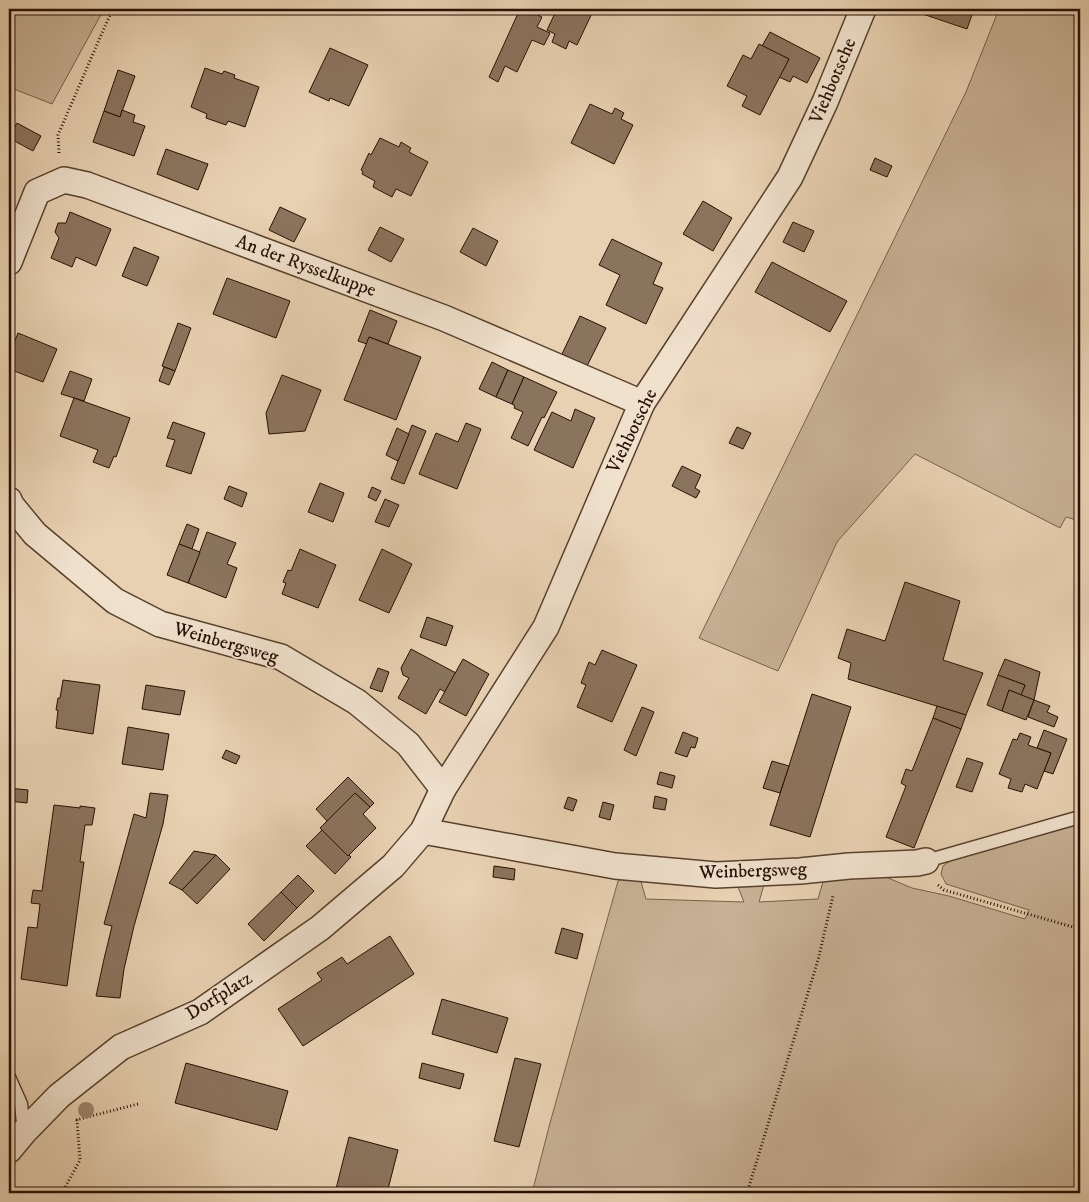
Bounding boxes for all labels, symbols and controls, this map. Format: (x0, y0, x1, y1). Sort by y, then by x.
street label: Viehbotsche (804, 34, 861, 128)
street label: An der Rysselkuppe (233, 230, 379, 302)
street label: Viehbotsche (601, 385, 662, 478)
street label: Weinbergsweg (170, 617, 282, 669)
street label: Weinbergsweg (698, 858, 808, 884)
street label: Dorfplatz (182, 967, 256, 1025)

